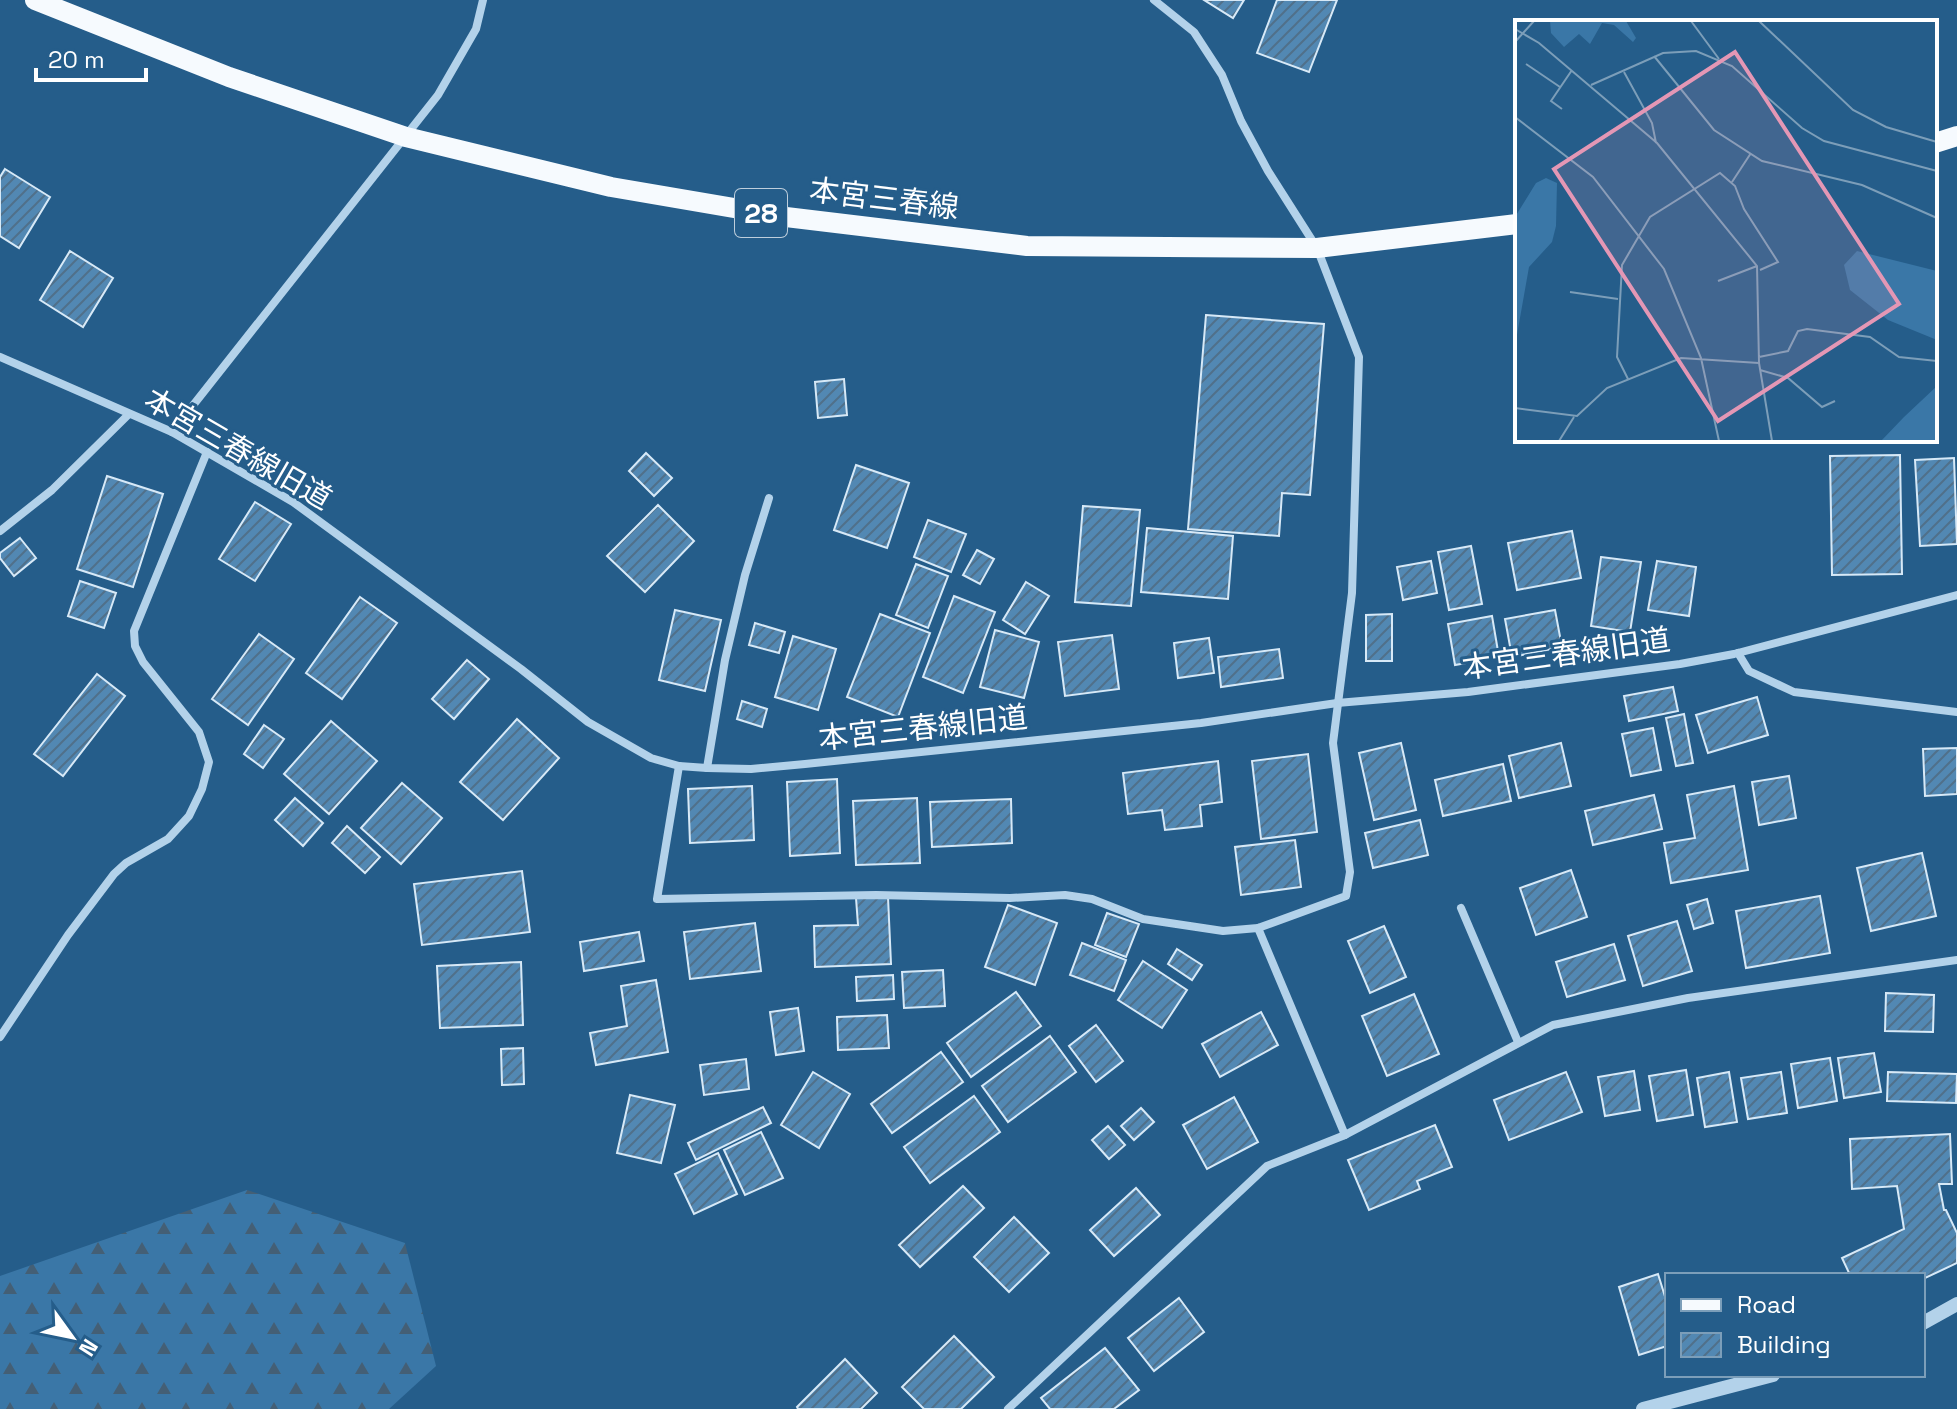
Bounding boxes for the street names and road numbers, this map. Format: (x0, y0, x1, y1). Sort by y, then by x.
street label: 本宮三春線 (807, 170, 961, 227)
road number: 28 (735, 189, 787, 237)
street label: 本宮三春線旧道 (138, 379, 339, 518)
street label: 本宮三春線旧道 (1459, 620, 1673, 687)
street label: 本宮三春線旧道 (816, 697, 1029, 758)

